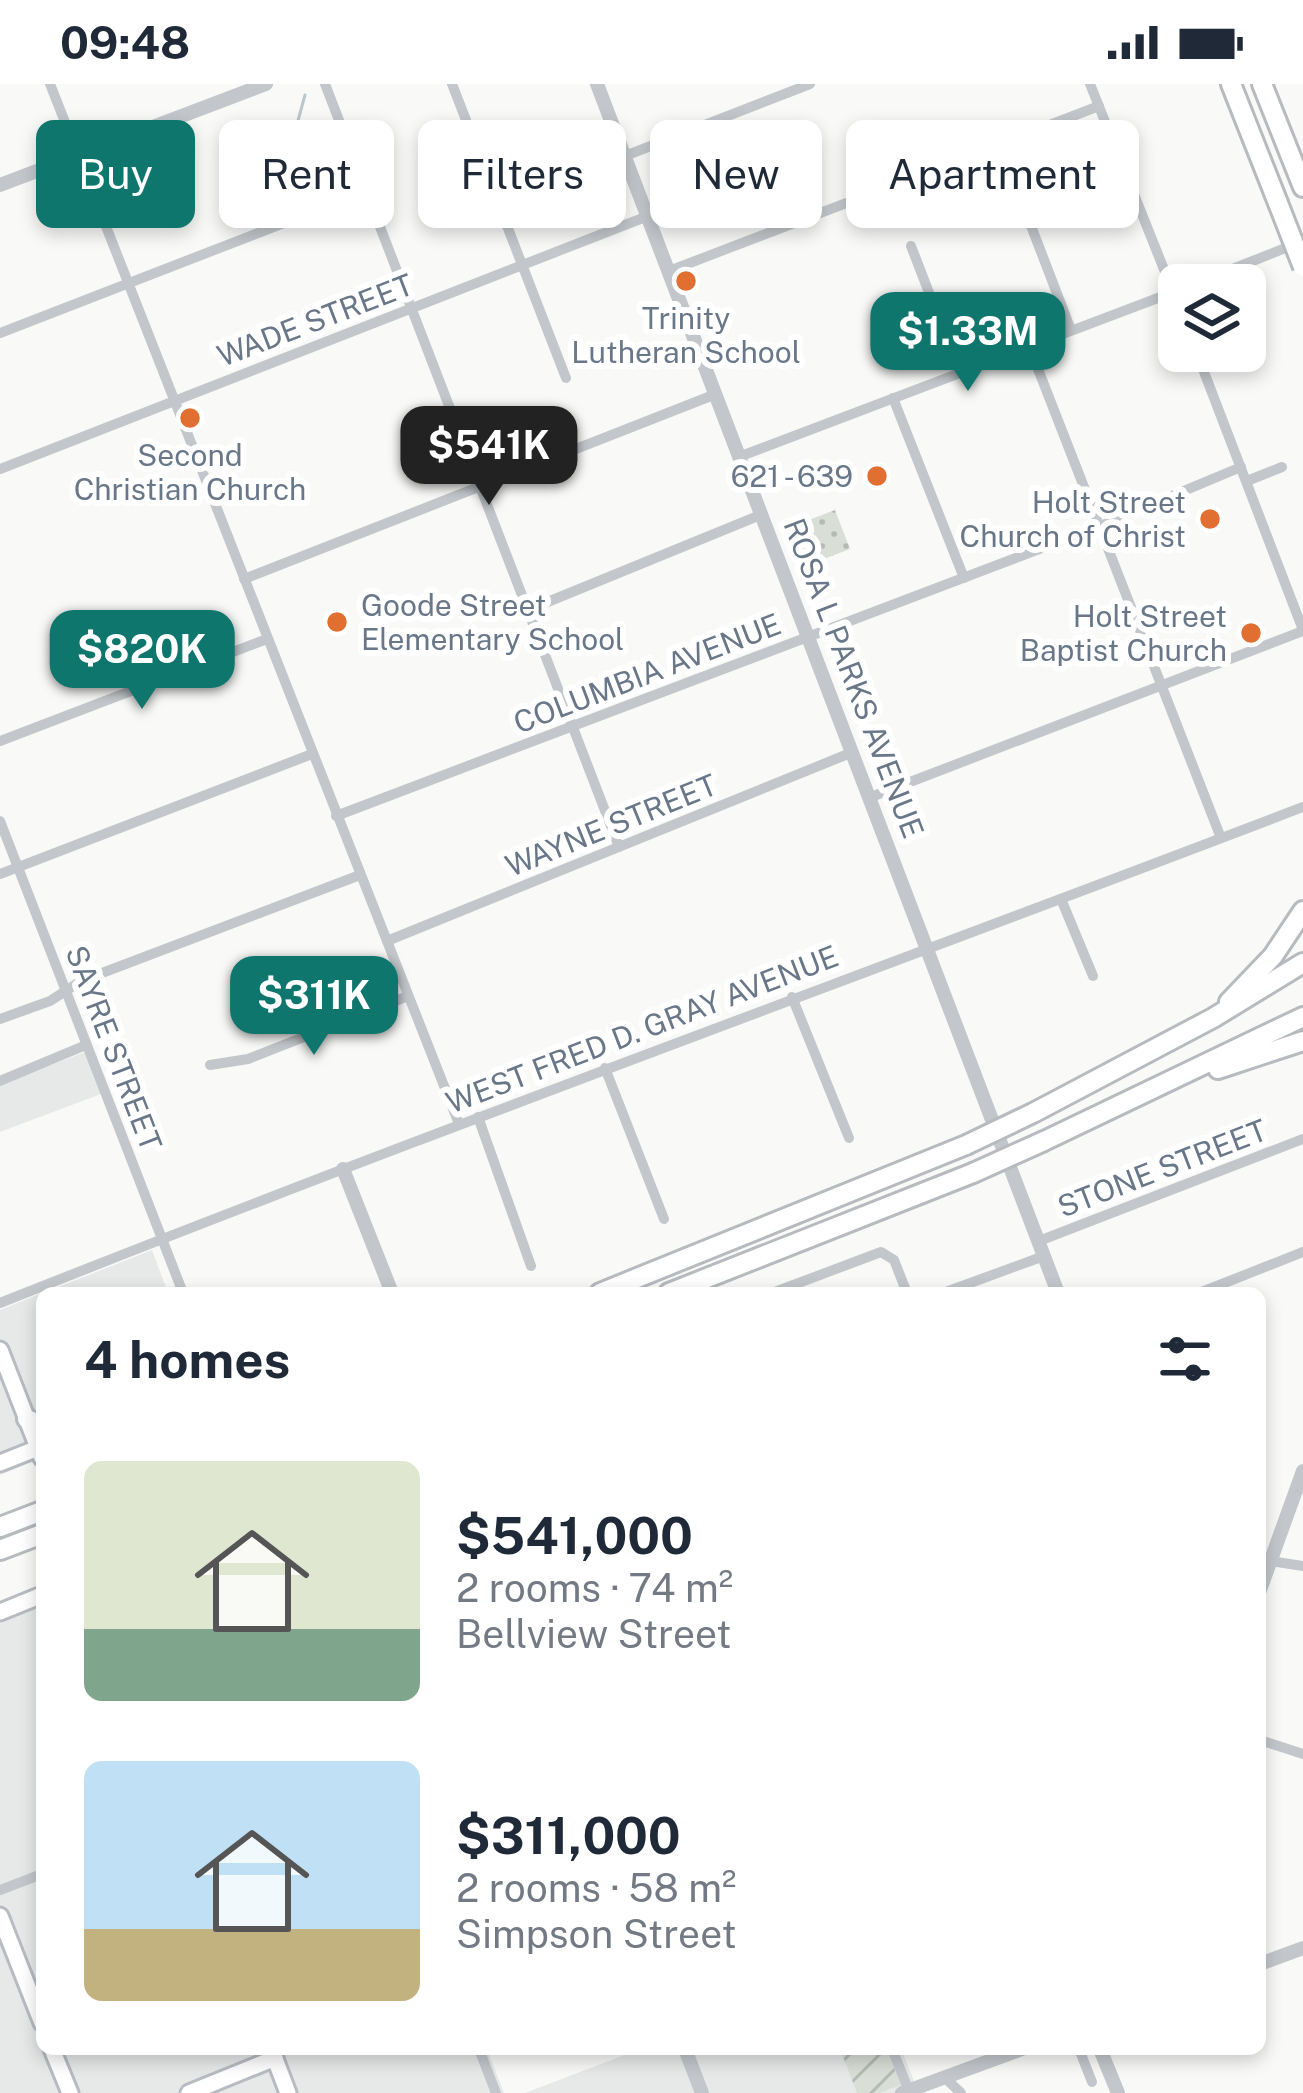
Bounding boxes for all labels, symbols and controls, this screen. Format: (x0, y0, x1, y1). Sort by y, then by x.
text: 09:48 (60, 16, 190, 69)
chip: Buy (36, 120, 195, 228)
chip: Rent (219, 120, 394, 228)
chip: Filters (418, 120, 626, 228)
chip: New (650, 120, 822, 228)
chip: Apartment (846, 120, 1139, 228)
map controls (1158, 264, 1266, 372)
button: layers (1158, 264, 1266, 372)
street label: WADE STREET (212, 266, 418, 374)
marker: Trinity Lutheran School (673, 268, 699, 294)
pin: $1.33M (870, 292, 1066, 394)
place label: Trinity Lutheran School (571, 300, 801, 370)
text: $1.33M (897, 308, 1039, 354)
marker: Second Christian Church (177, 405, 203, 431)
pin: $541K (405, 406, 573, 508)
text: $541K (427, 422, 551, 468)
place label: Second Christian Church (74, 437, 306, 507)
place label: 621 - 639 (731, 458, 853, 494)
marker: 621 - 639 (864, 463, 890, 489)
place label: Holt Street Church of Christ (959, 484, 1186, 554)
marker: Holt Street Church of Christ (1197, 506, 1223, 532)
street label: ROSA L PARKS AVENUE (776, 513, 932, 843)
place label: Goode Street Elementary School (361, 587, 624, 657)
place label: Holt Street Baptist Church (1020, 598, 1227, 668)
street label: COLUMBIA AVENUE (508, 605, 786, 741)
marker: Goode Street Elementary School (324, 609, 350, 635)
pin: $820K (58, 610, 226, 712)
marker: Holt Street Baptist Church (1238, 620, 1264, 646)
text: $820K (77, 626, 207, 672)
street label: WAYNE STREET (500, 766, 722, 884)
street label: WEST FRED D. GRAY AVENUE (441, 938, 843, 1120)
street label: SAYRE STREET (58, 940, 170, 1156)
pin: $311K (230, 956, 398, 1058)
text: $311K (257, 972, 371, 1018)
street label: STONE STREET (1052, 1111, 1272, 1224)
icon: filters (1152, 1326, 1218, 1392)
text: 4 homes (84, 1330, 290, 1389)
text: $541,000 (456, 1506, 693, 1565)
icon: home (180, 1509, 324, 1653)
text: 2 rooms · 74 m² (456, 1565, 733, 1611)
text: Bellview Street (456, 1611, 731, 1657)
text: $311,000 (456, 1806, 681, 1865)
icon: home (180, 1809, 324, 1953)
text: 2 rooms · 58 m² (456, 1865, 736, 1911)
text: Simpson Street (456, 1911, 737, 1957)

